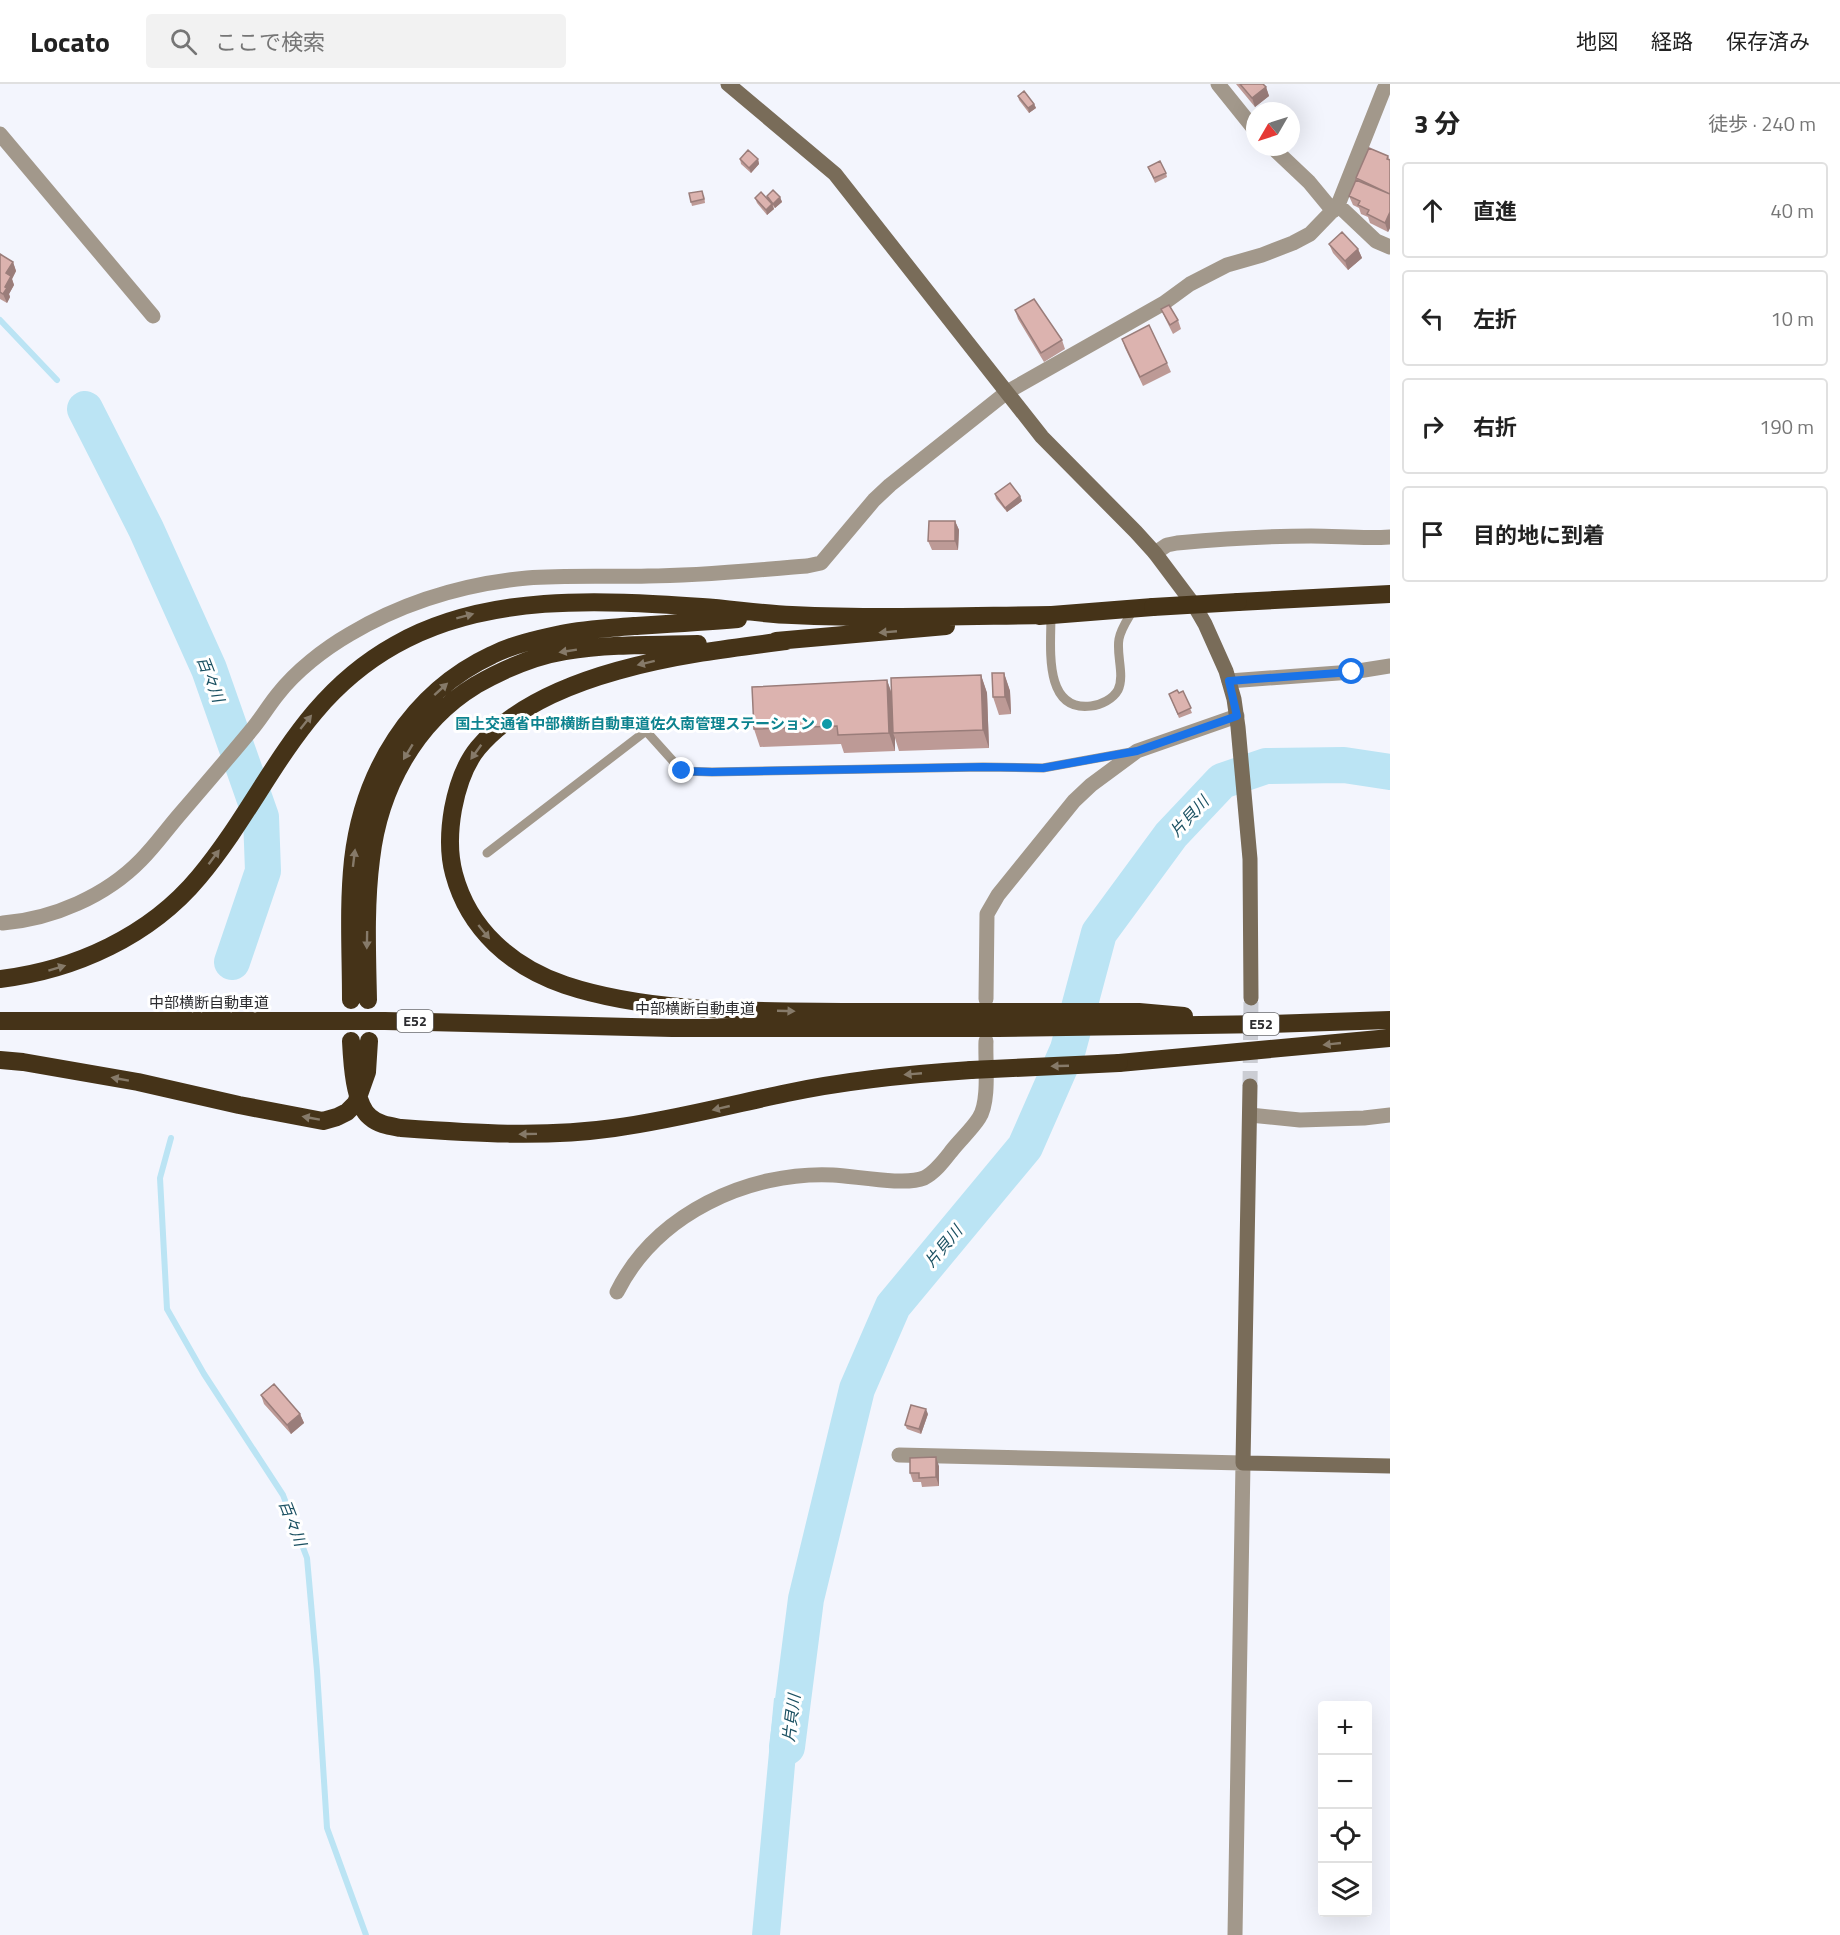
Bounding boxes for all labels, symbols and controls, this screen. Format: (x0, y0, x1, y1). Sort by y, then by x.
search box (146, 14, 566, 68)
text: Locato (30, 20, 110, 63)
icon: search (167, 25, 200, 58)
text: ここで検索 (215, 25, 325, 59)
text: 地図 (1576, 25, 1618, 57)
text: 経路 (1651, 25, 1693, 57)
text: 保存済み (1726, 25, 1810, 57)
north arrow (1246, 102, 1300, 156)
text: 3 分 (1414, 104, 1460, 143)
text: 徒歩 · 240 m (1708, 108, 1816, 139)
icon: ahead (1416, 194, 1449, 227)
text: 直進 (1473, 194, 1517, 228)
text: 40 m (1770, 195, 1814, 226)
icon: left (1416, 302, 1449, 335)
text: 左折 (1473, 302, 1517, 336)
text: 10 m (1770, 303, 1814, 334)
icon: right (1416, 410, 1449, 443)
text: 右折 (1473, 410, 1517, 444)
text: 190 m (1759, 411, 1814, 442)
icon: arrive (1416, 518, 1449, 551)
text: 目的地に到着 (1473, 518, 1605, 552)
one-way arrow (456, 611, 474, 621)
one-way arrow (879, 627, 898, 637)
one-way arrow (558, 647, 577, 656)
water label: 百々川 (191, 652, 232, 708)
route start (1338, 658, 1364, 684)
one-way arrow (637, 659, 655, 669)
one-way arrow (433, 683, 448, 696)
place label: 国土交通省中部横断自動車道佐久南管理ステーション (455, 712, 815, 735)
one-way arrow (299, 714, 312, 730)
marker: 国土交通省中部横断自動車道佐久南管理ステーション (820, 717, 834, 731)
one-way arrow (403, 744, 414, 760)
one-way arrow (471, 744, 483, 759)
route end (668, 757, 694, 783)
water label: 片貝川 (1164, 789, 1216, 842)
one-way arrow (349, 848, 359, 867)
one-way arrow (208, 850, 220, 866)
one-way arrow (478, 924, 491, 940)
one-way arrow (362, 930, 372, 949)
one-way arrow (48, 963, 66, 972)
street label: 中部横断自動車道 (149, 991, 269, 1014)
street label: 中部横断自動車道 (635, 997, 755, 1020)
one-way arrow (776, 1006, 795, 1016)
road number: E52 (397, 1010, 433, 1032)
road number: E52 (1243, 1013, 1279, 1035)
one-way arrow (1322, 1039, 1341, 1049)
one-way arrow (1051, 1061, 1070, 1070)
one-way arrow (904, 1069, 923, 1079)
one-way arrow (110, 1074, 129, 1083)
one-way arrow (712, 1104, 731, 1114)
one-way arrow (301, 1114, 320, 1123)
one-way arrow (519, 1129, 538, 1139)
water label: 片貝川 (918, 1218, 969, 1272)
water label: 百々川 (273, 1496, 314, 1552)
water label: 片貝川 (776, 1691, 806, 1743)
map controls (1318, 1701, 1372, 1917)
button: + (1318, 1701, 1372, 1755)
button: − (1318, 1755, 1372, 1809)
button: locate (1318, 1809, 1372, 1863)
button: layers (1318, 1863, 1372, 1917)

